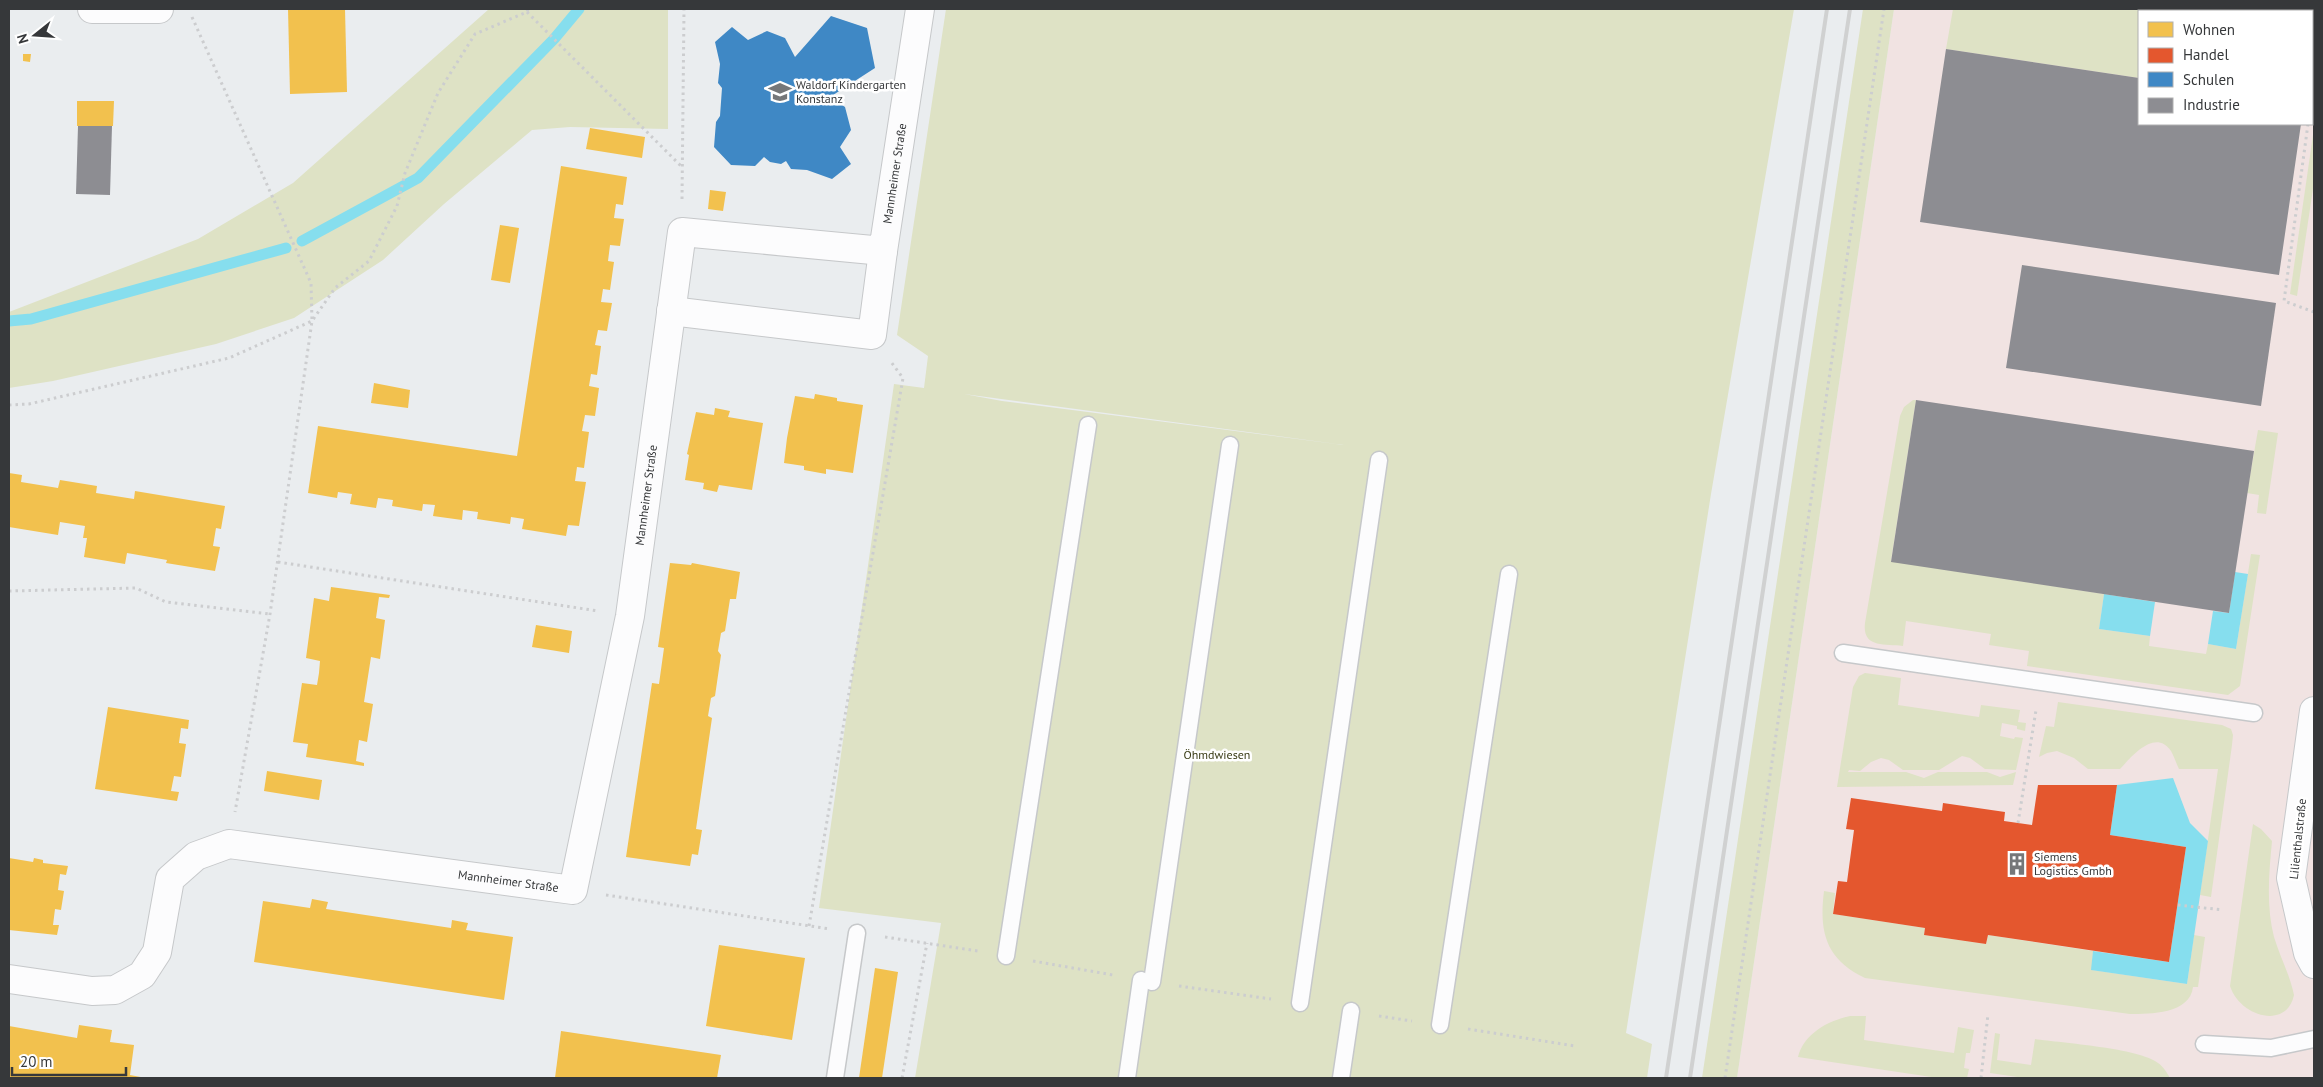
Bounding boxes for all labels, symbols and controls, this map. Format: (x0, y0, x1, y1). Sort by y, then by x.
north arrow (10, 10, 60, 60)
legend (2138, 10, 2313, 125)
text: Wohnen (2183, 20, 2235, 39)
text: N (13, 32, 33, 46)
text: Handel (2183, 45, 2229, 64)
text: Schulen (2183, 70, 2234, 89)
place label: Waldorf Kindergarten Konstanz (796, 77, 906, 106)
school or university icon: Waldorf Kindergarten Konstanz (767, 79, 793, 105)
text: Industrie (2183, 95, 2240, 114)
street label: Mannheimer Straße (879, 122, 909, 225)
street label: Mannheimer Straße (632, 444, 660, 546)
park label: Öhmdwiesen (1184, 747, 1250, 762)
street label: Lilienthalstraße (2286, 798, 2309, 880)
place label: Siemens Logistics Gmbh (2034, 849, 2112, 878)
building icon: Siemens Logistics Gmbh (2004, 851, 2030, 877)
street label: Mannheimer Straße (457, 867, 560, 895)
scale bar (12, 1044, 126, 1076)
text: 20 m (20, 1052, 53, 1071)

